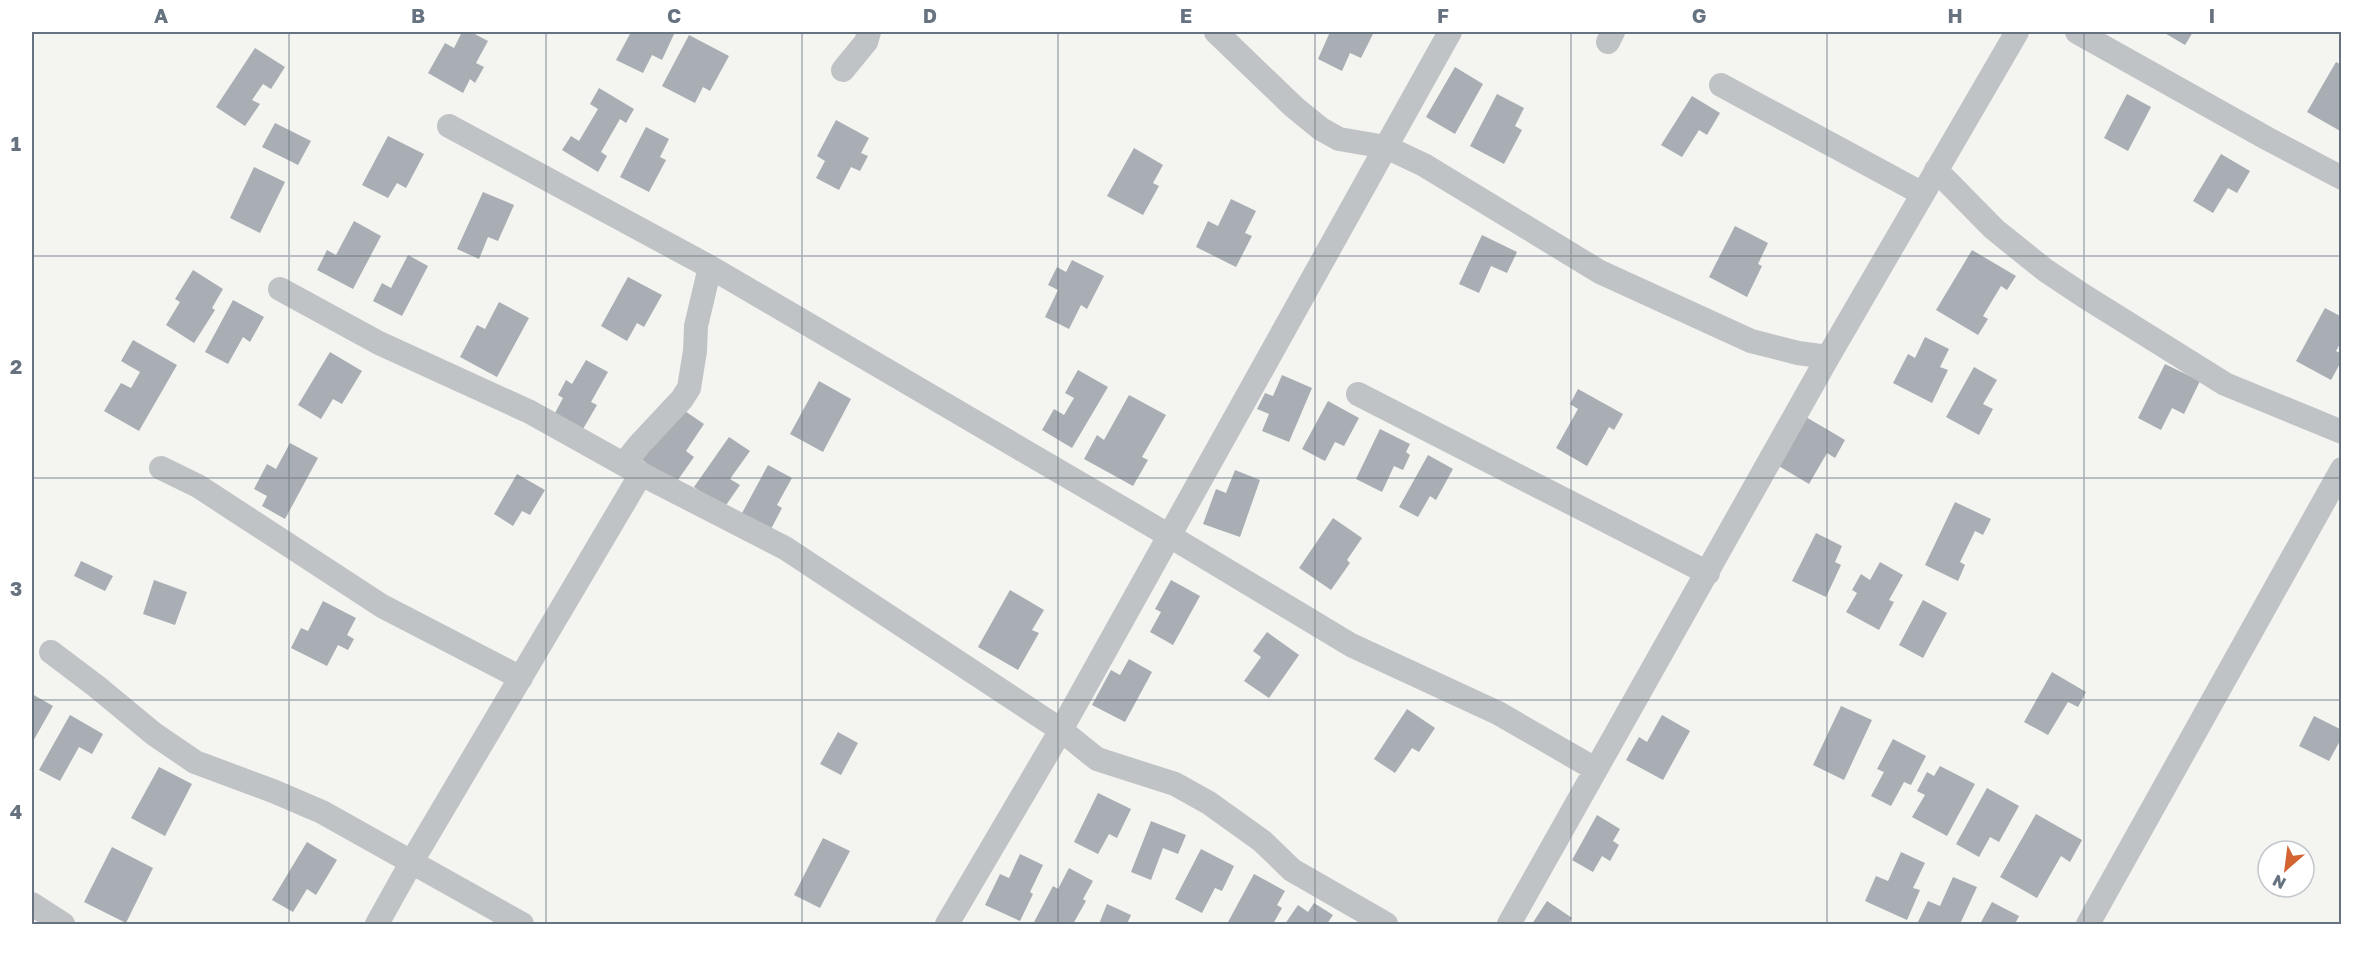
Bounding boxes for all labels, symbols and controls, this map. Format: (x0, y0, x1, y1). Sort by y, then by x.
text: A (154, 3, 168, 27)
text: B (411, 3, 425, 27)
text: C (667, 3, 681, 27)
text: D (923, 3, 937, 27)
text: E (1180, 3, 1192, 27)
text: F (1437, 3, 1449, 27)
text: G (1692, 3, 1706, 27)
text: H (1947, 3, 1963, 27)
text: I (2209, 3, 2215, 27)
text: 1 (11, 131, 21, 155)
text: 2 (10, 354, 22, 378)
text: 3 (10, 576, 22, 600)
text: 4 (10, 799, 22, 823)
north arrow (2256, 839, 2316, 899)
text: N (2269, 871, 2289, 894)

